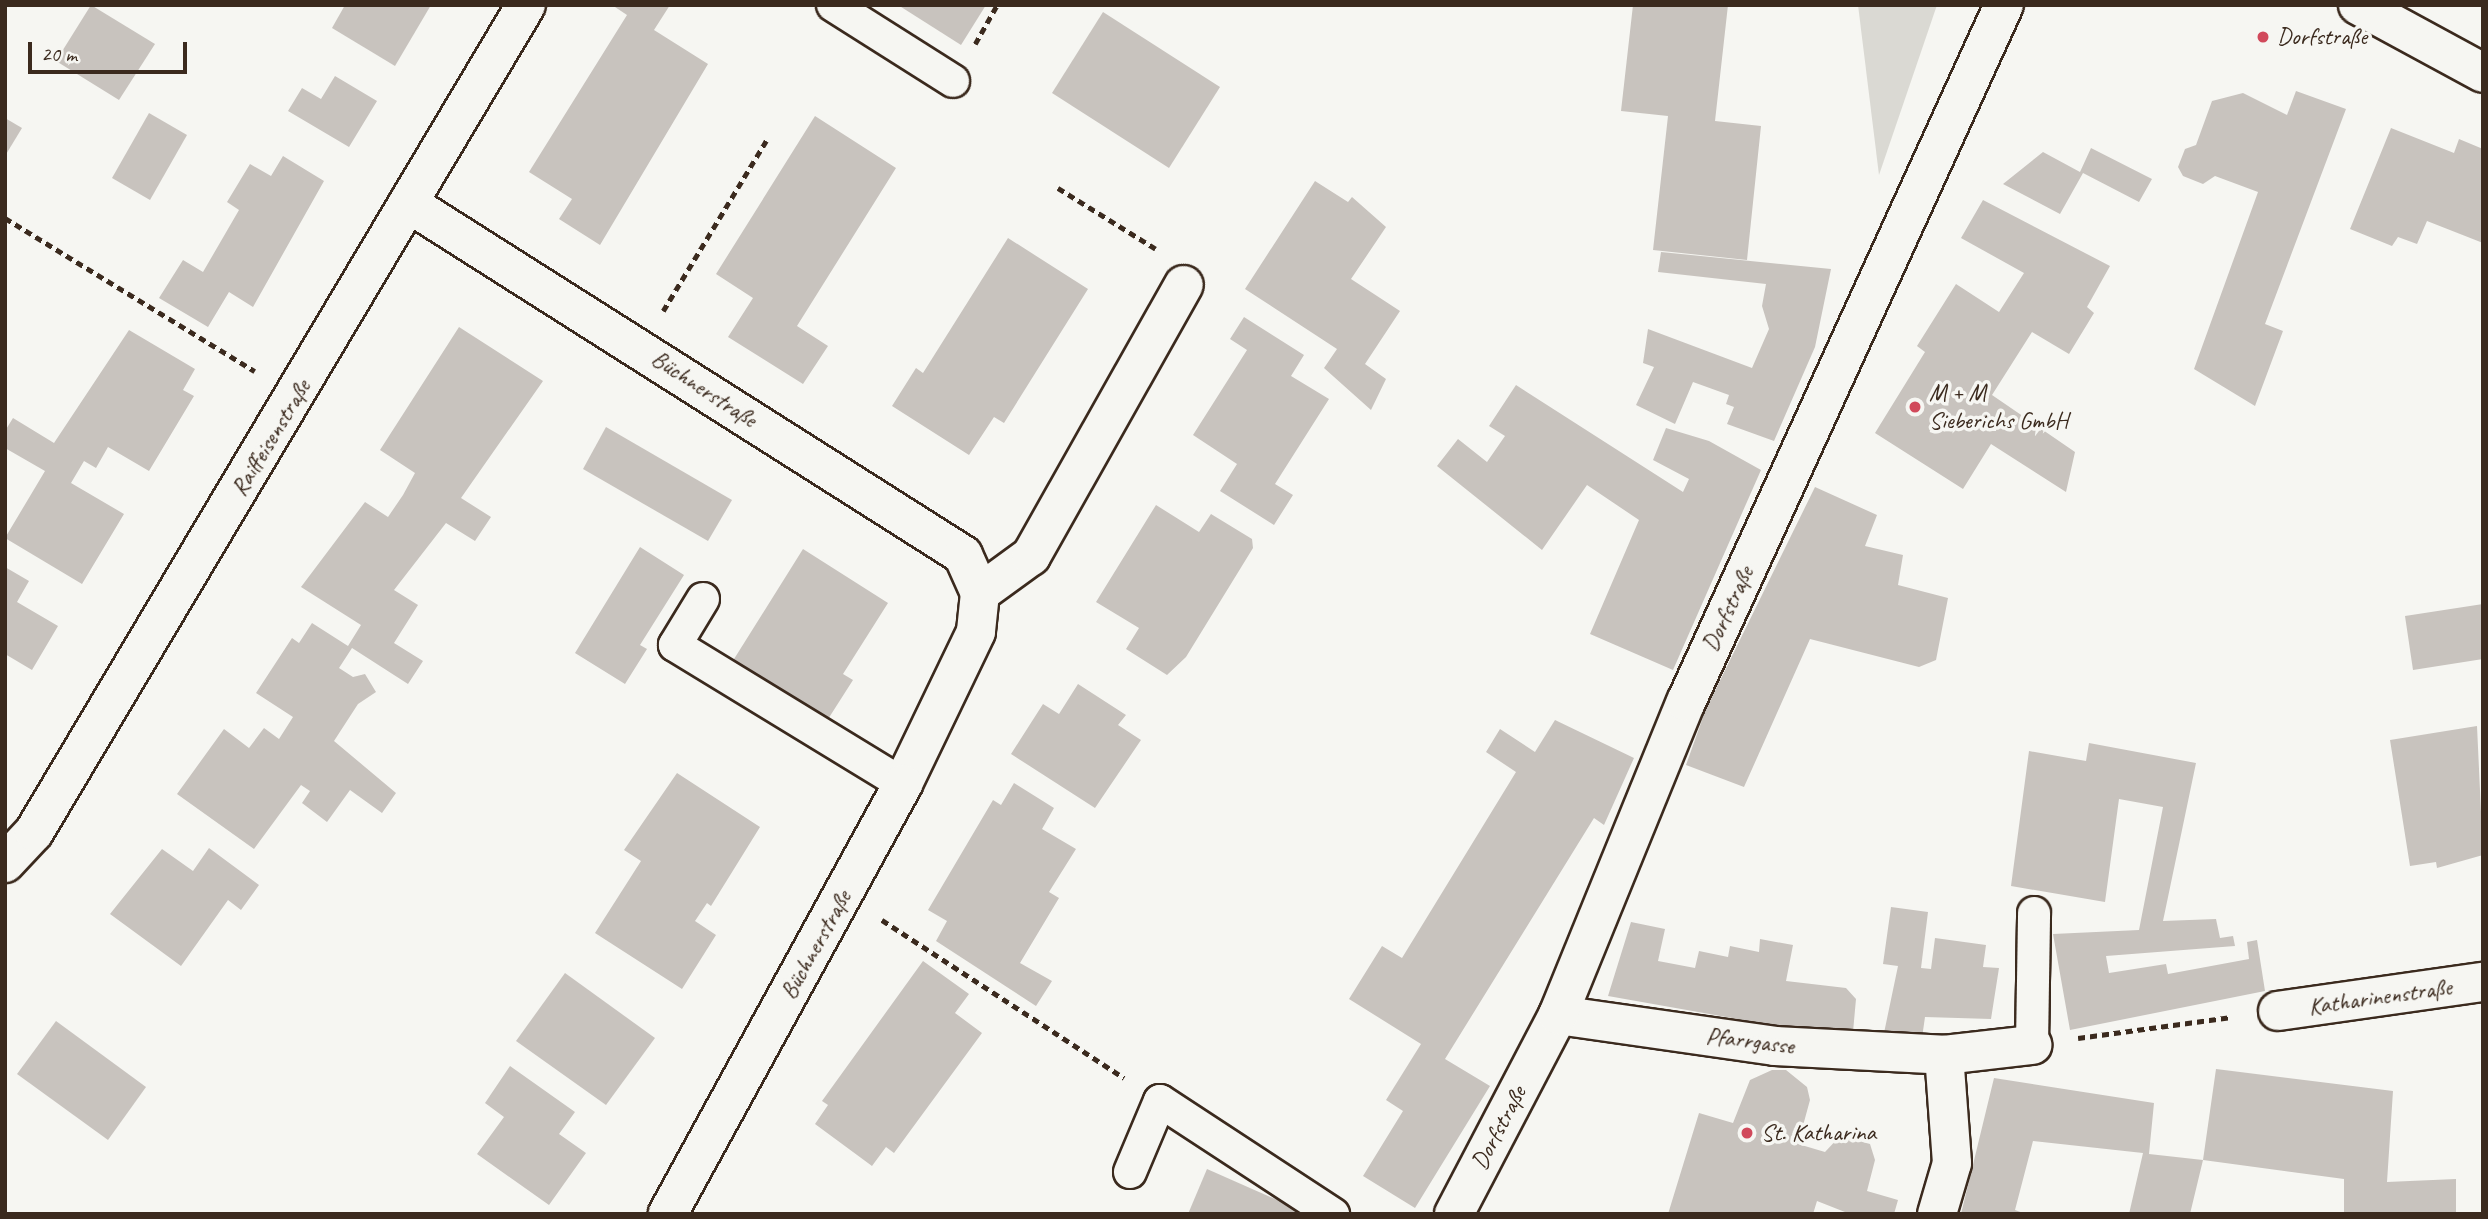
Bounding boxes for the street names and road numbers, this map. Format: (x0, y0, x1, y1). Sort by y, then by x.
street label: Büchnerstraße (646, 344, 762, 434)
street label: Raiffeisenstraße (225, 375, 317, 501)
street label: Dorfstraße (1696, 562, 1760, 656)
street label: Büchnerstraße (774, 886, 858, 1004)
street label: Katharinenstraße (2307, 973, 2453, 1021)
street label: Pfarrgasse (1704, 1021, 1796, 1061)
street label: Dorfstraße (1465, 1082, 1533, 1174)

